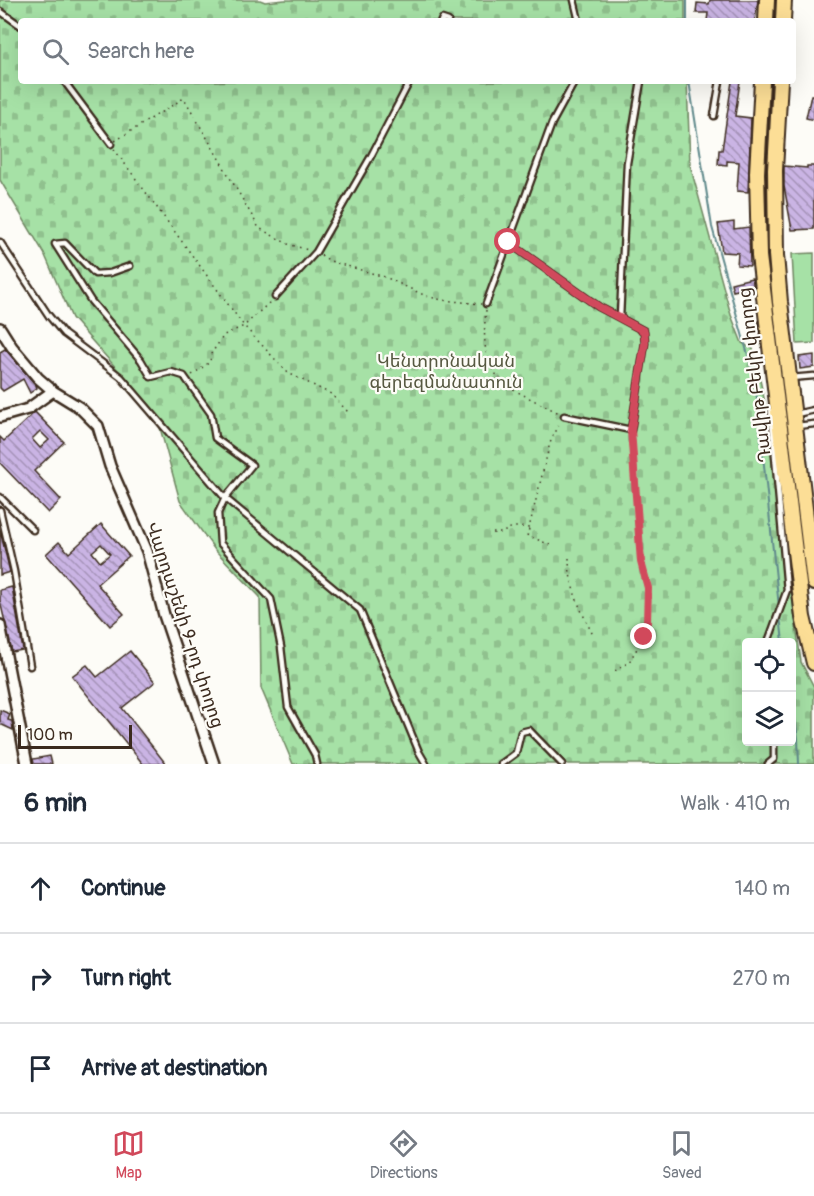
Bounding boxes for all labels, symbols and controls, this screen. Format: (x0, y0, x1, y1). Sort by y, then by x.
search box (18, 18, 796, 84)
icon: search (39, 35, 72, 68)
text: Search here (87, 37, 194, 65)
route start (494, 228, 520, 254)
street label: Դավիթ Բեկի փողոց (733, 286, 777, 464)
park label: Կենտրոնական գերեզմանատուն (369, 350, 523, 394)
street label: Վարդաշենի 9-րդ փողոց (141, 519, 229, 731)
route end (630, 623, 656, 649)
map controls (742, 638, 796, 746)
button: locate (742, 638, 796, 692)
button: layers (742, 692, 796, 746)
scale bar (18, 722, 132, 750)
text: 100 m (27, 725, 73, 745)
text: 6 min (24, 787, 87, 819)
text: Walk · 410 m (680, 791, 790, 816)
icon: ahead (24, 872, 57, 905)
text: Continue (81, 874, 165, 902)
text: 140 m (735, 876, 790, 901)
icon: right (24, 962, 57, 995)
text: Turn right (81, 964, 171, 992)
text: 270 m (732, 966, 790, 991)
icon: arrive (24, 1052, 57, 1085)
text: Arrive at destination (81, 1054, 267, 1082)
tab: Map (112, 1127, 145, 1183)
tab: Directions (370, 1127, 438, 1183)
tab: Saved (662, 1127, 702, 1183)

